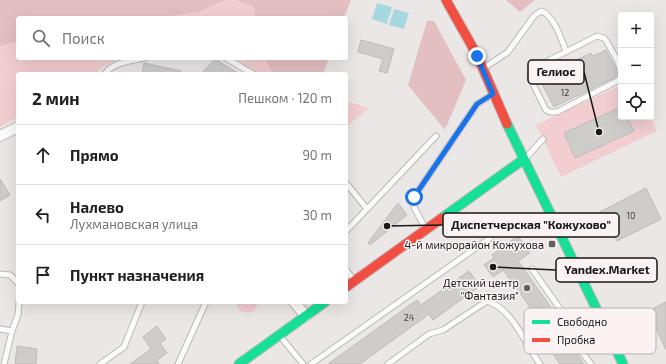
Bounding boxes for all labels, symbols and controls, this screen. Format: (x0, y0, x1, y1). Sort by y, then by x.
map controls (618, 12, 654, 120)
button: + (618, 12, 654, 48)
search box (16, 16, 348, 60)
icon: search (30, 27, 52, 49)
text: Поиск (62, 29, 105, 47)
route end (468, 47, 486, 65)
button: − (618, 48, 654, 84)
callout: Гелиос (528, 60, 584, 84)
text: Гелиос (536, 64, 576, 78)
button: locate (618, 84, 654, 120)
house number: 12 (561, 87, 569, 98)
text: 2 мин (32, 88, 80, 108)
text: Пешком · 120 m (238, 90, 332, 106)
icon: ahead (32, 144, 54, 166)
text: Прямо (70, 146, 119, 164)
text: 90 m (302, 147, 332, 163)
route start (405, 188, 423, 206)
text: Налево (70, 198, 124, 216)
icon: left (32, 204, 54, 226)
text: 30 m (303, 207, 332, 223)
house number: 10 (626, 210, 636, 221)
callout: Диспетчерская "Кожухово" (443, 213, 619, 237)
text: Лухмановская улица (70, 216, 198, 232)
text: Диспетчерская "Кожухово" (451, 217, 611, 231)
place label: 4-й микрорайон Кожухова (405, 238, 544, 252)
marker: 4-й микрорайон Кожухова (547, 239, 557, 249)
callout: Yandex.Market (556, 258, 657, 282)
text: Yandex.Market (564, 262, 650, 276)
icon: arrive (32, 264, 54, 286)
text: Пункт назначения (70, 266, 204, 284)
place label: Детский центр "Фантазия" (443, 276, 519, 302)
marker: Детский центр "Фантазия" (522, 283, 532, 293)
legend (524, 308, 656, 354)
house number: 24 (404, 312, 415, 323)
text: Свободно (557, 315, 607, 328)
text: Пробка (557, 333, 595, 346)

